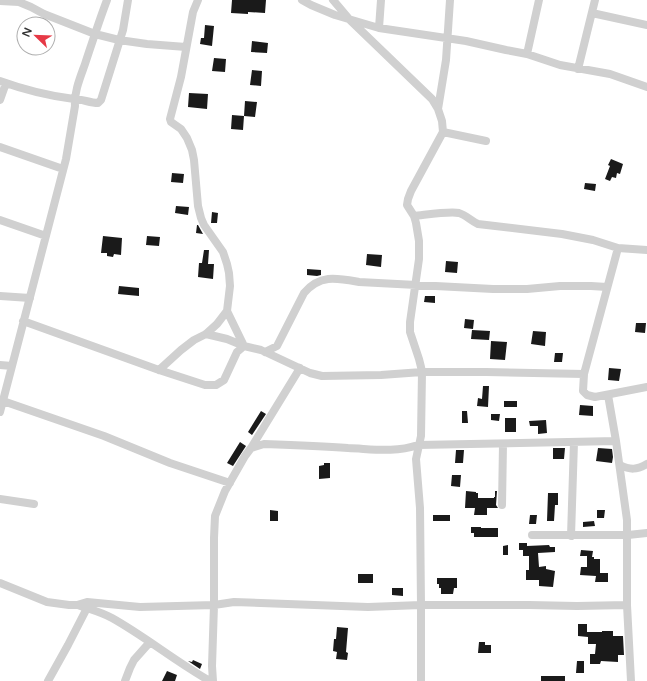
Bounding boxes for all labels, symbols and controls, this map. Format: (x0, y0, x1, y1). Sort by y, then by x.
north arrow (16, 16, 56, 56)
text: N (20, 26, 35, 39)

